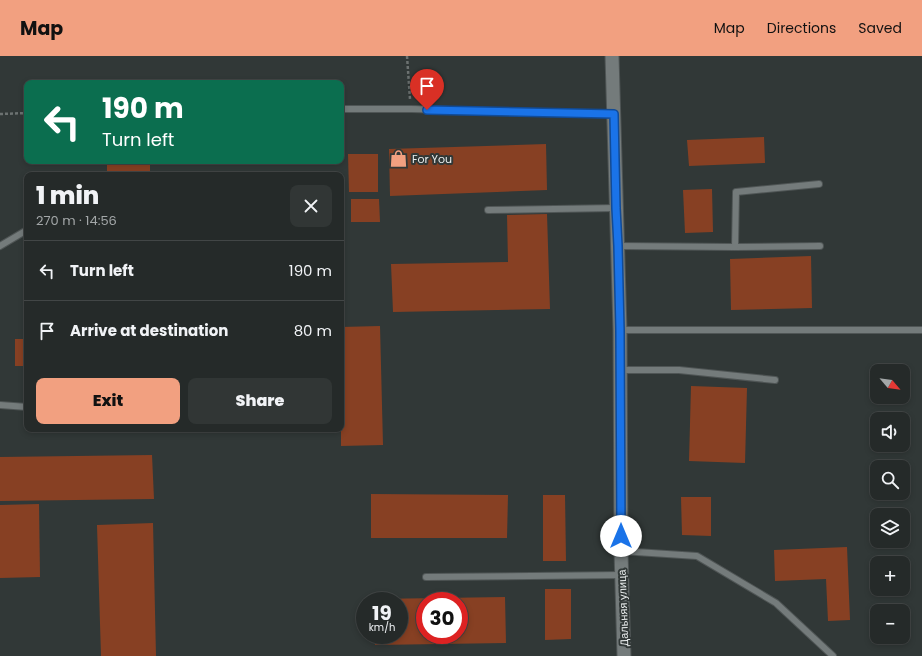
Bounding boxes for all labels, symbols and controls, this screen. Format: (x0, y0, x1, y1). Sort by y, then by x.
text: Map (20, 15, 63, 42)
text: Map (714, 18, 745, 38)
text: Directions (767, 18, 836, 38)
text: Saved (858, 18, 902, 38)
pin (410, 69, 444, 110)
icon: arrive (416, 75, 438, 97)
text: 190 m (102, 89, 184, 128)
icon: left (36, 96, 88, 148)
text: Turn left (102, 127, 174, 152)
shop icon: For You (389, 149, 409, 169)
place label: For You (412, 151, 452, 167)
text: 1 min (36, 179, 99, 212)
button: close (290, 185, 332, 227)
text: 270 m · 14:56 (36, 211, 117, 230)
icon: left (36, 260, 58, 282)
text: Turn left (70, 260, 134, 281)
text: 190 m (289, 260, 332, 281)
icon: arrive (36, 320, 58, 342)
text: Arrive at destination (70, 320, 228, 341)
text: 80 m (294, 320, 332, 341)
north arrow (870, 364, 910, 404)
map controls (870, 364, 910, 644)
button: Exit (36, 378, 180, 424)
button: Share (188, 378, 332, 424)
button: sound (870, 412, 910, 452)
button: search (870, 460, 910, 500)
button: layers (870, 508, 910, 548)
position arrow (600, 515, 642, 557)
button: + (870, 556, 910, 596)
street label: Дальняя улица (614, 568, 632, 647)
speed limit sign: 30 (416, 592, 468, 644)
text: 19 (372, 599, 392, 627)
button: − (870, 604, 910, 644)
text: km/h (369, 620, 395, 635)

